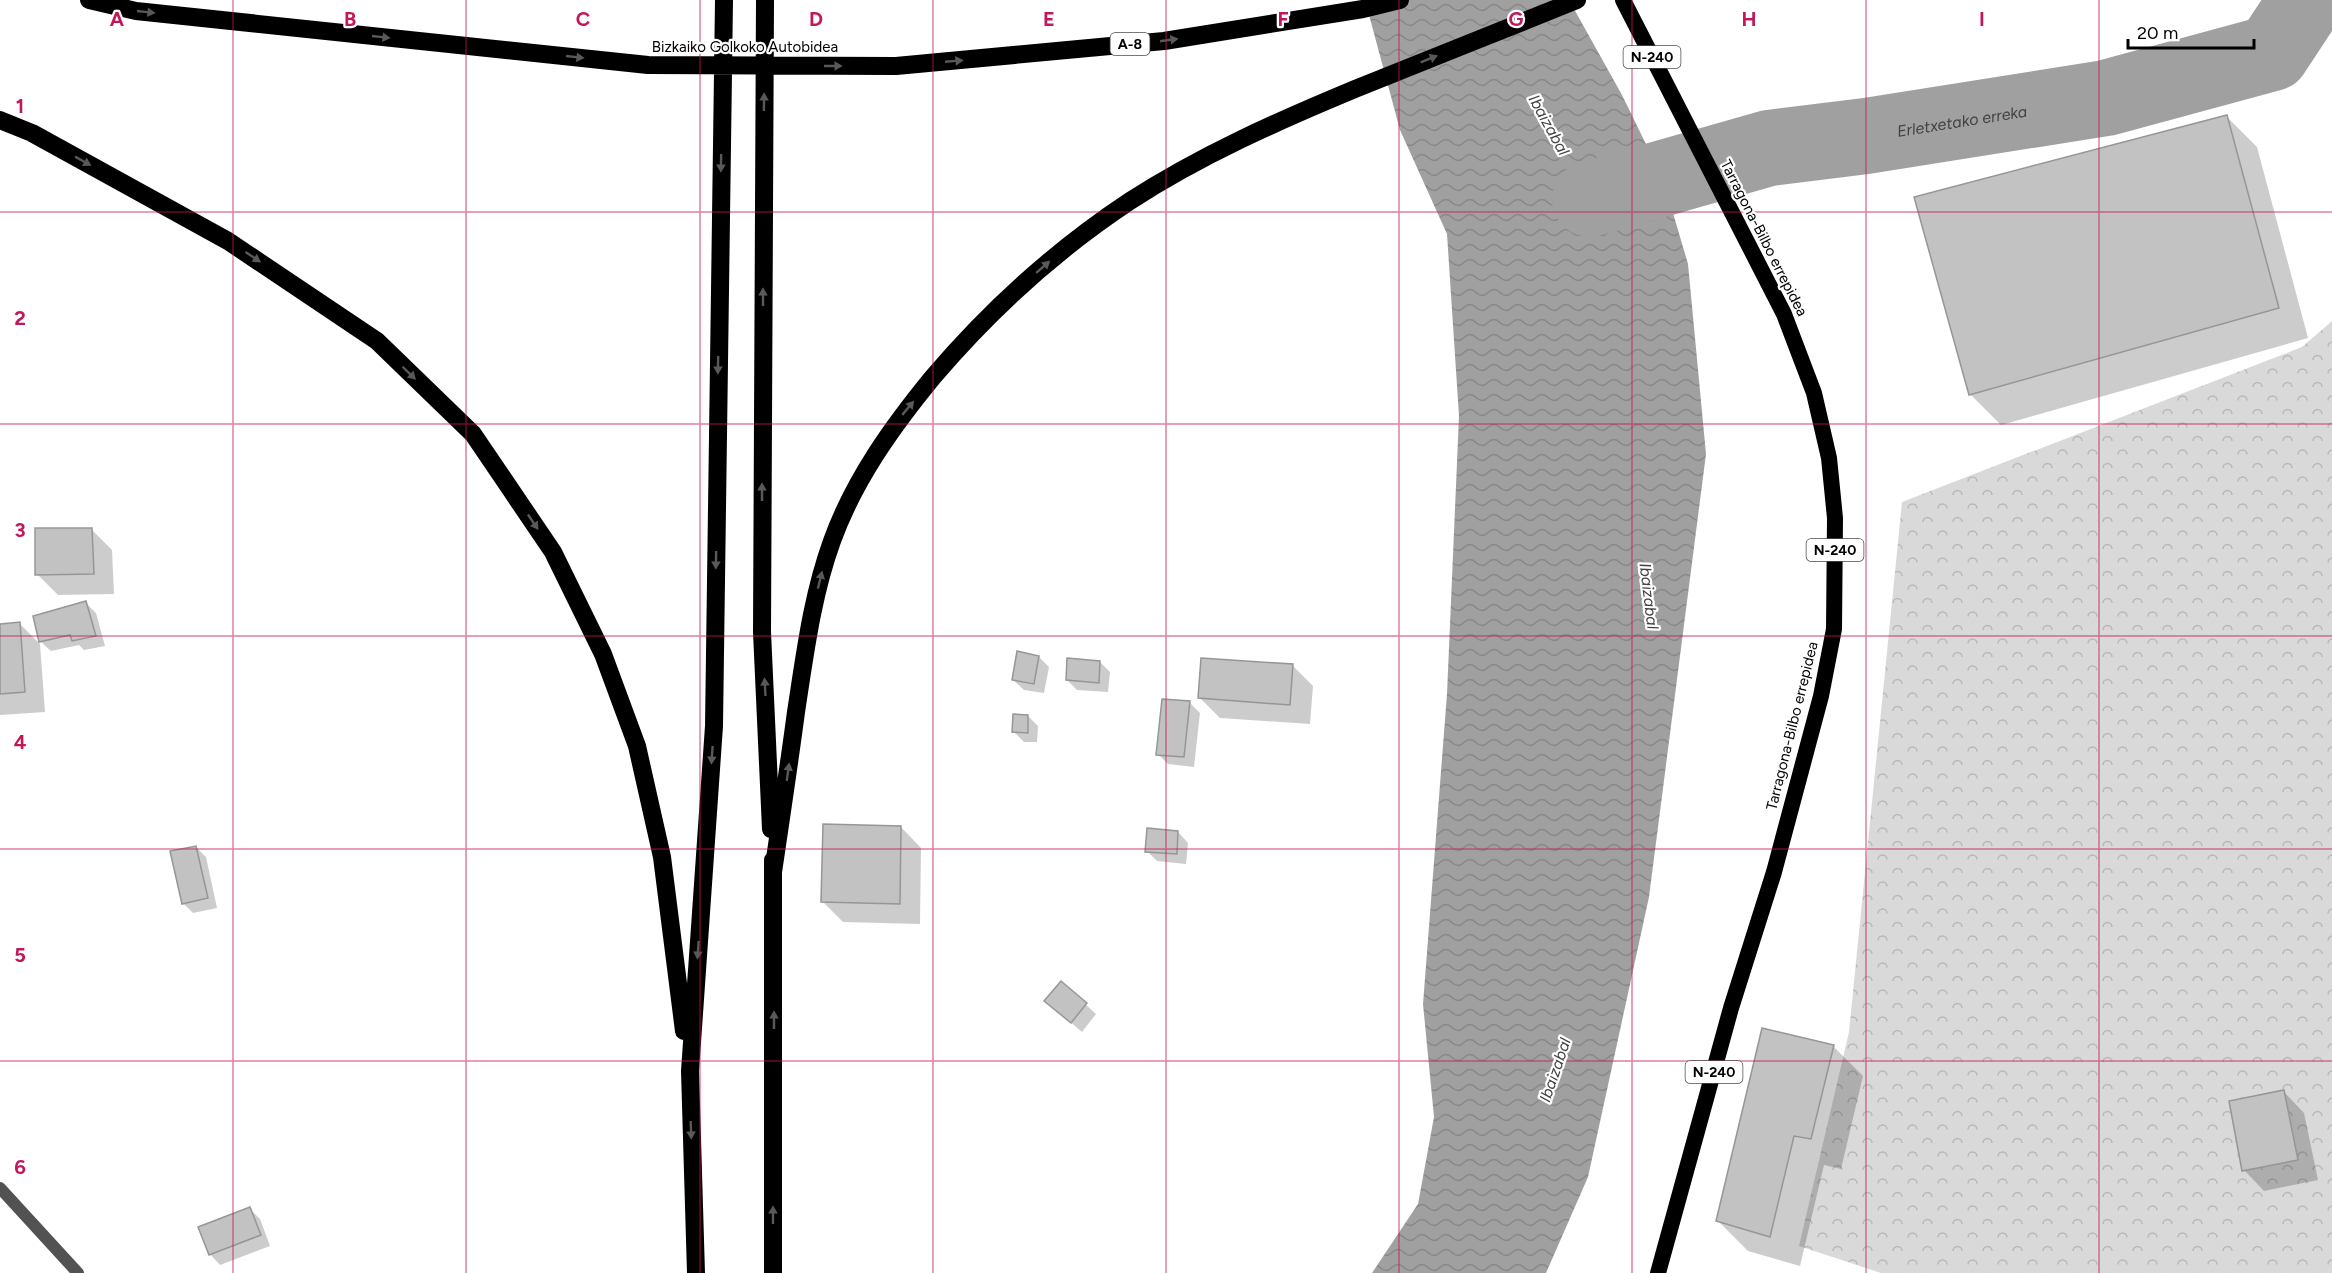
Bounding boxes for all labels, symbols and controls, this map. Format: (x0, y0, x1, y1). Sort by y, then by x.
text: A (110, 7, 125, 31)
one-way arrow (136, 7, 155, 17)
text: B (344, 7, 356, 31)
text: C (576, 7, 590, 31)
text: D (809, 7, 823, 31)
text: E (1043, 7, 1055, 31)
text: F (1277, 7, 1289, 31)
text: G (1509, 7, 1524, 31)
text: H (1742, 7, 1757, 31)
text: I (1979, 7, 1985, 31)
scale bar (2128, 12, 2254, 50)
text: 20 m (2137, 22, 2178, 44)
one-way arrow (372, 32, 391, 42)
road number: A-8 (1110, 33, 1150, 55)
one-way arrow (1160, 36, 1179, 45)
street label: Bizkaiko Golkoko Autobidea (652, 38, 838, 56)
road number: N-240 (1624, 46, 1680, 68)
one-way arrow (566, 52, 585, 62)
one-way arrow (1420, 54, 1438, 64)
one-way arrow (945, 56, 964, 66)
one-way arrow (823, 61, 842, 71)
water label: Ibaizabal (1525, 91, 1574, 159)
one-way arrow (759, 93, 769, 112)
text: 1 (16, 94, 24, 118)
water label: Erletxetako erreka (1895, 101, 2028, 140)
one-way arrow (716, 154, 726, 173)
one-way arrow (75, 156, 92, 166)
street label: Tarragona-Bilbo errepidea (1717, 157, 1811, 319)
one-way arrow (244, 251, 260, 263)
one-way arrow (1035, 261, 1050, 274)
one-way arrow (758, 288, 768, 307)
text: 2 (14, 306, 26, 330)
one-way arrow (714, 356, 723, 375)
one-way arrow (402, 365, 416, 379)
one-way arrow (901, 401, 914, 416)
one-way arrow (758, 483, 767, 502)
one-way arrow (527, 514, 538, 530)
text: 3 (14, 518, 26, 542)
road number: N-240 (1806, 539, 1864, 561)
one-way arrow (711, 551, 721, 570)
water label: Ibaizabal (1636, 562, 1663, 631)
one-way arrow (816, 571, 826, 589)
street label: Tarragona-Bilbo errepidea (1762, 640, 1822, 812)
one-way arrow (760, 678, 769, 697)
text: 4 (14, 730, 27, 754)
one-way arrow (707, 746, 717, 765)
one-way arrow (783, 763, 792, 782)
one-way arrow (693, 940, 703, 959)
text: 5 (14, 943, 26, 967)
one-way arrow (769, 1010, 779, 1029)
water label: Ibaizabal (1535, 1035, 1575, 1105)
road number: N-240 (1686, 1061, 1742, 1083)
one-way arrow (687, 1120, 696, 1139)
text: 6 (14, 1155, 26, 1179)
one-way arrow (768, 1205, 778, 1224)

